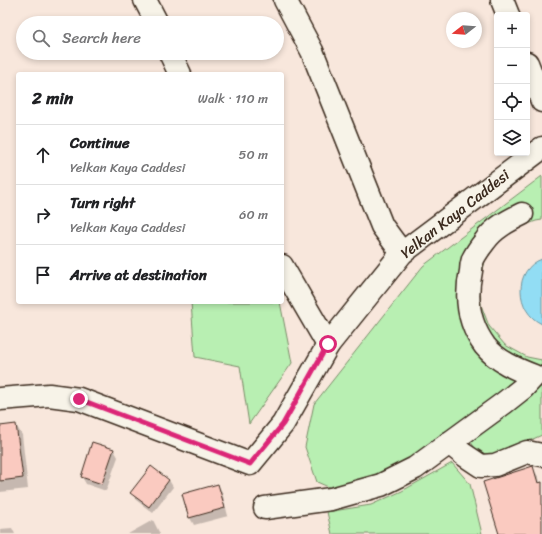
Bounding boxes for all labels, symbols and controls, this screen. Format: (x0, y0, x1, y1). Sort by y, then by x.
north arrow (446, 12, 482, 48)
map controls (494, 12, 530, 156)
button: + (494, 12, 530, 48)
search box (16, 16, 284, 60)
text: Search here (62, 25, 141, 51)
icon: search (30, 27, 52, 49)
button: − (494, 48, 530, 84)
text: 2 min (32, 83, 73, 113)
button: locate (494, 84, 530, 120)
text: Walk · 110 m (198, 87, 268, 110)
button: layers (494, 120, 530, 156)
text: Continue (70, 130, 130, 156)
text: 50 m (238, 143, 268, 166)
icon: ahead (32, 144, 54, 166)
text: Yelkan Kaya Caddesi (70, 156, 185, 179)
street label: Yelkan Kaya Caddesi (395, 162, 516, 265)
text: Turn right (70, 190, 135, 216)
text: 60 m (239, 203, 268, 226)
icon: right (32, 204, 54, 226)
text: Yelkan Kaya Caddesi (70, 216, 185, 239)
text: Arrive at destination (70, 262, 207, 288)
icon: arrive (32, 264, 54, 286)
route start (319, 335, 337, 353)
route end (70, 390, 88, 408)

